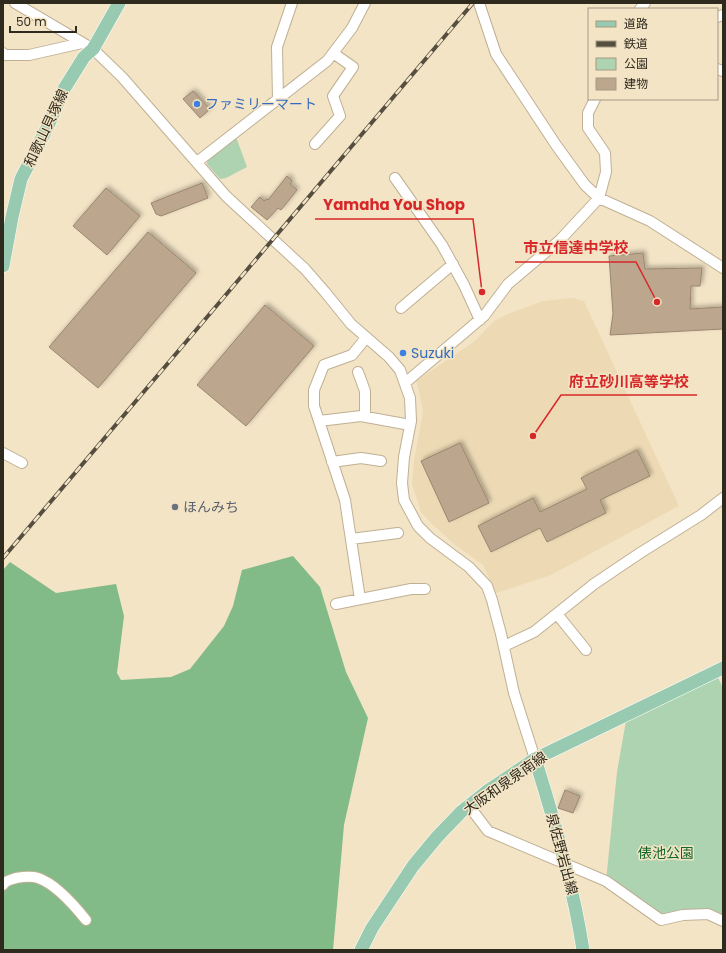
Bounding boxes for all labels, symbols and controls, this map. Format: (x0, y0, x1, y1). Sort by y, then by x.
scale bar (10, 8, 76, 34)
legend (588, 8, 718, 100)
text: 50 m (16, 13, 47, 30)
text: 道路 (624, 15, 648, 32)
text: 鉄道 (624, 35, 648, 52)
text: 公園 (624, 55, 648, 72)
text: 建物 (624, 75, 648, 92)
street label: 和歌山貝塚線 (19, 86, 73, 170)
place label: ファミリーマート (205, 94, 317, 114)
marker: ファミリーマート (192, 99, 202, 109)
callout: Yamaha You Shop (315, 192, 473, 219)
text: Yamaha You Shop (323, 194, 465, 215)
callout: 市立信達中学校 (515, 235, 636, 262)
text: 市立信達中学校 (523, 237, 629, 258)
place label: Suzuki (411, 343, 454, 363)
marker: Suzuki (398, 348, 408, 358)
callout: 府立砂川高等学校 (561, 368, 697, 395)
text: 府立砂川高等学校 (569, 371, 689, 392)
place label: ほんみち (183, 497, 239, 517)
marker: ほんみち (170, 502, 180, 512)
street label: 大阪和泉泉南線 (459, 747, 551, 819)
street label: 泉佐野岩出線 (541, 811, 583, 897)
park label: 俵池公園 (638, 843, 694, 863)

